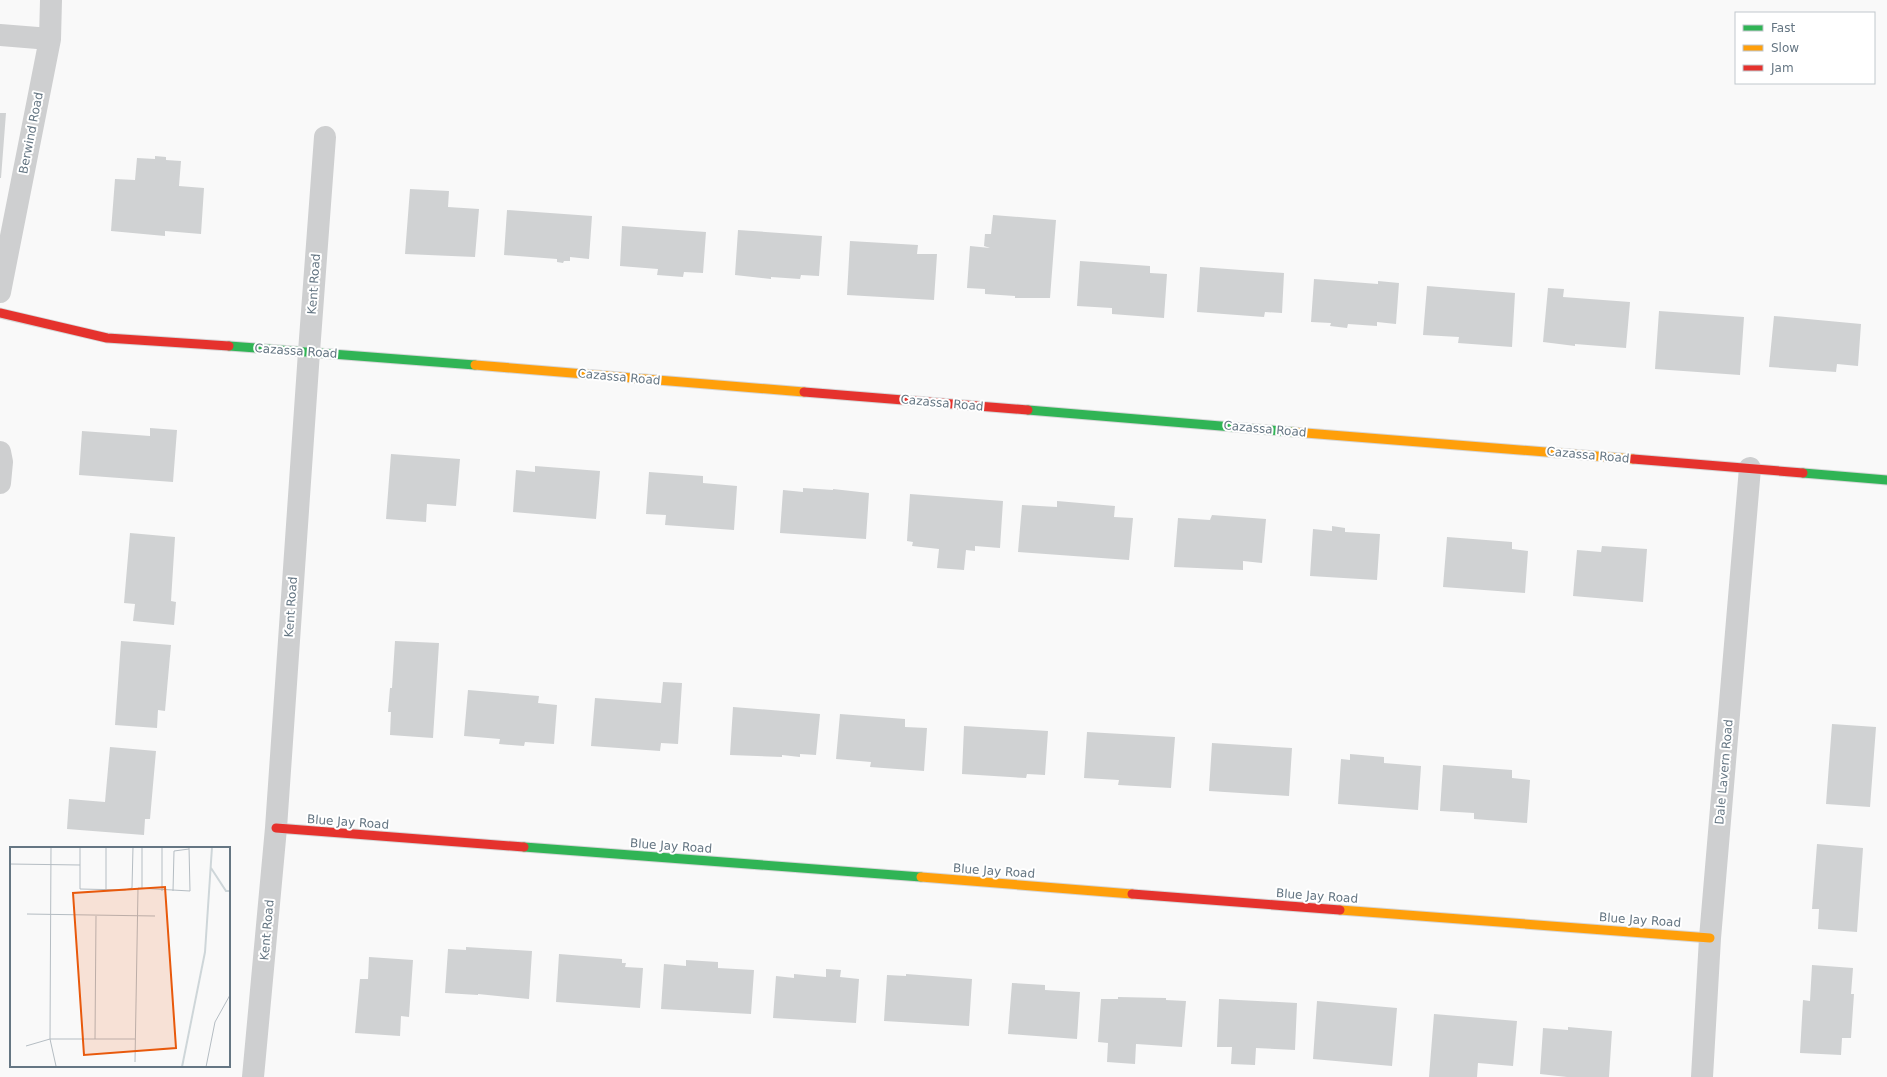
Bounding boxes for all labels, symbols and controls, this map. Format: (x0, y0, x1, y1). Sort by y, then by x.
legend (1735, 12, 1875, 84)
text: Fast (1771, 21, 1795, 35)
text: Slow (1771, 41, 1799, 55)
text: Jam (1770, 61, 1794, 75)
street label: Berwind Road (16, 91, 46, 175)
street label: Kent Road (305, 253, 323, 315)
street label: Cazassa Road (254, 341, 338, 361)
street label: Cazassa Road (577, 366, 661, 388)
street label: Cazassa Road (900, 392, 984, 414)
street label: Cazassa Road (1223, 418, 1307, 440)
street label: Cazassa Road (1546, 444, 1630, 466)
street label: Kent Road (282, 576, 300, 638)
street label: Dale Lavern Road (1712, 719, 1736, 825)
street label: Blue Jay Road (306, 812, 390, 832)
street label: Blue Jay Road (629, 836, 713, 856)
inset map (10, 847, 230, 1067)
street label: Blue Jay Road (952, 861, 1036, 881)
street label: Blue Jay Road (1275, 886, 1359, 906)
street label: Kent Road (257, 899, 277, 961)
street label: Blue Jay Road (1598, 910, 1682, 930)

